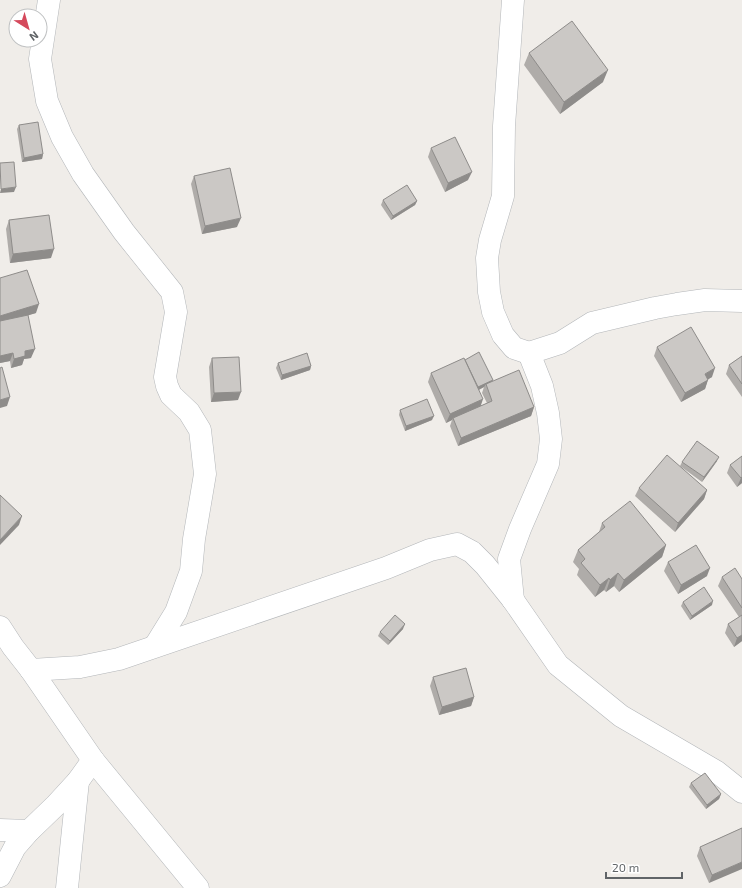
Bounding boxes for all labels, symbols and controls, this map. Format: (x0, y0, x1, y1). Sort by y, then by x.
north arrow (8, 8, 48, 48)
text: N (27, 29, 41, 44)
scale bar (606, 854, 682, 880)
text: 20 m (612, 860, 639, 874)

